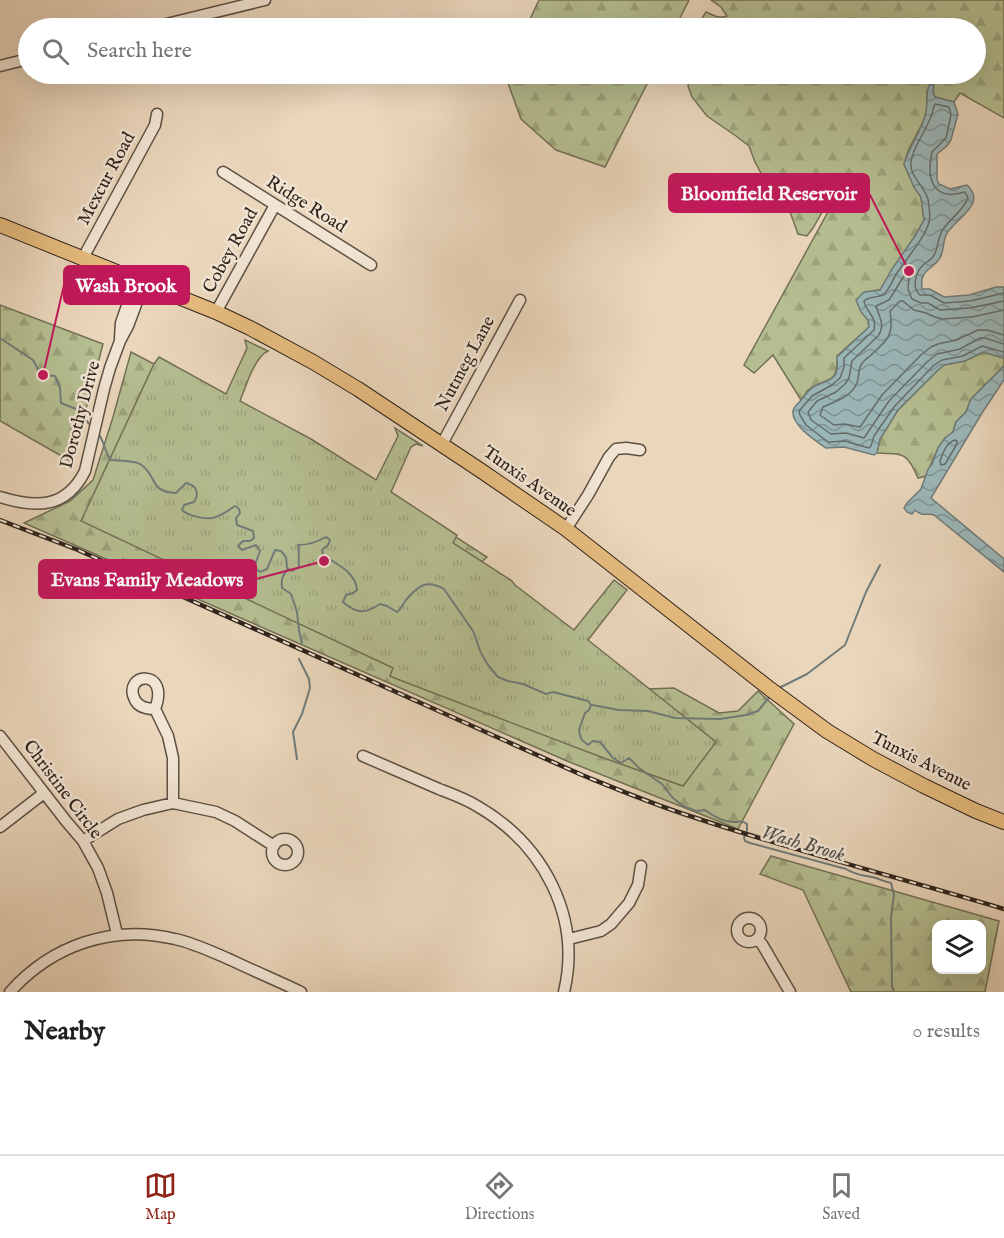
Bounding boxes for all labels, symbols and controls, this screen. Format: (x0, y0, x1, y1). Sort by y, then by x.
search box (18, 18, 986, 84)
icon: search (39, 35, 72, 68)
text: Search here (87, 37, 192, 65)
street label: Mexcur Road (73, 128, 141, 229)
street label: Ridge Road (261, 171, 351, 239)
callout: Bloomfield Reservoir (669, 174, 869, 212)
text: Bloomfield Reservoir (681, 182, 858, 207)
street label: Cobey Road (198, 204, 264, 298)
callout: Wash Brook (64, 266, 189, 304)
text: Wash Brook (74, 274, 178, 299)
street label: Nutmeg Lane (431, 312, 501, 416)
street label: Dorothy Drive (56, 359, 106, 471)
street label: Tunxis Avenue (478, 441, 580, 523)
callout: Evans Family Meadows (39, 560, 256, 598)
text: Evans Family Meadows (51, 568, 243, 593)
street label: Tunxis Avenue (867, 727, 975, 797)
street label: Christine Circle (17, 736, 107, 844)
water label: Wash Brook (758, 820, 848, 868)
map controls (932, 920, 986, 974)
button: layers (932, 920, 986, 974)
text: Nearby (24, 1015, 105, 1048)
text: 0 results (913, 1019, 980, 1044)
tab: Map (144, 1169, 177, 1225)
tab: Directions (465, 1169, 534, 1225)
tab: Saved (822, 1169, 860, 1225)

